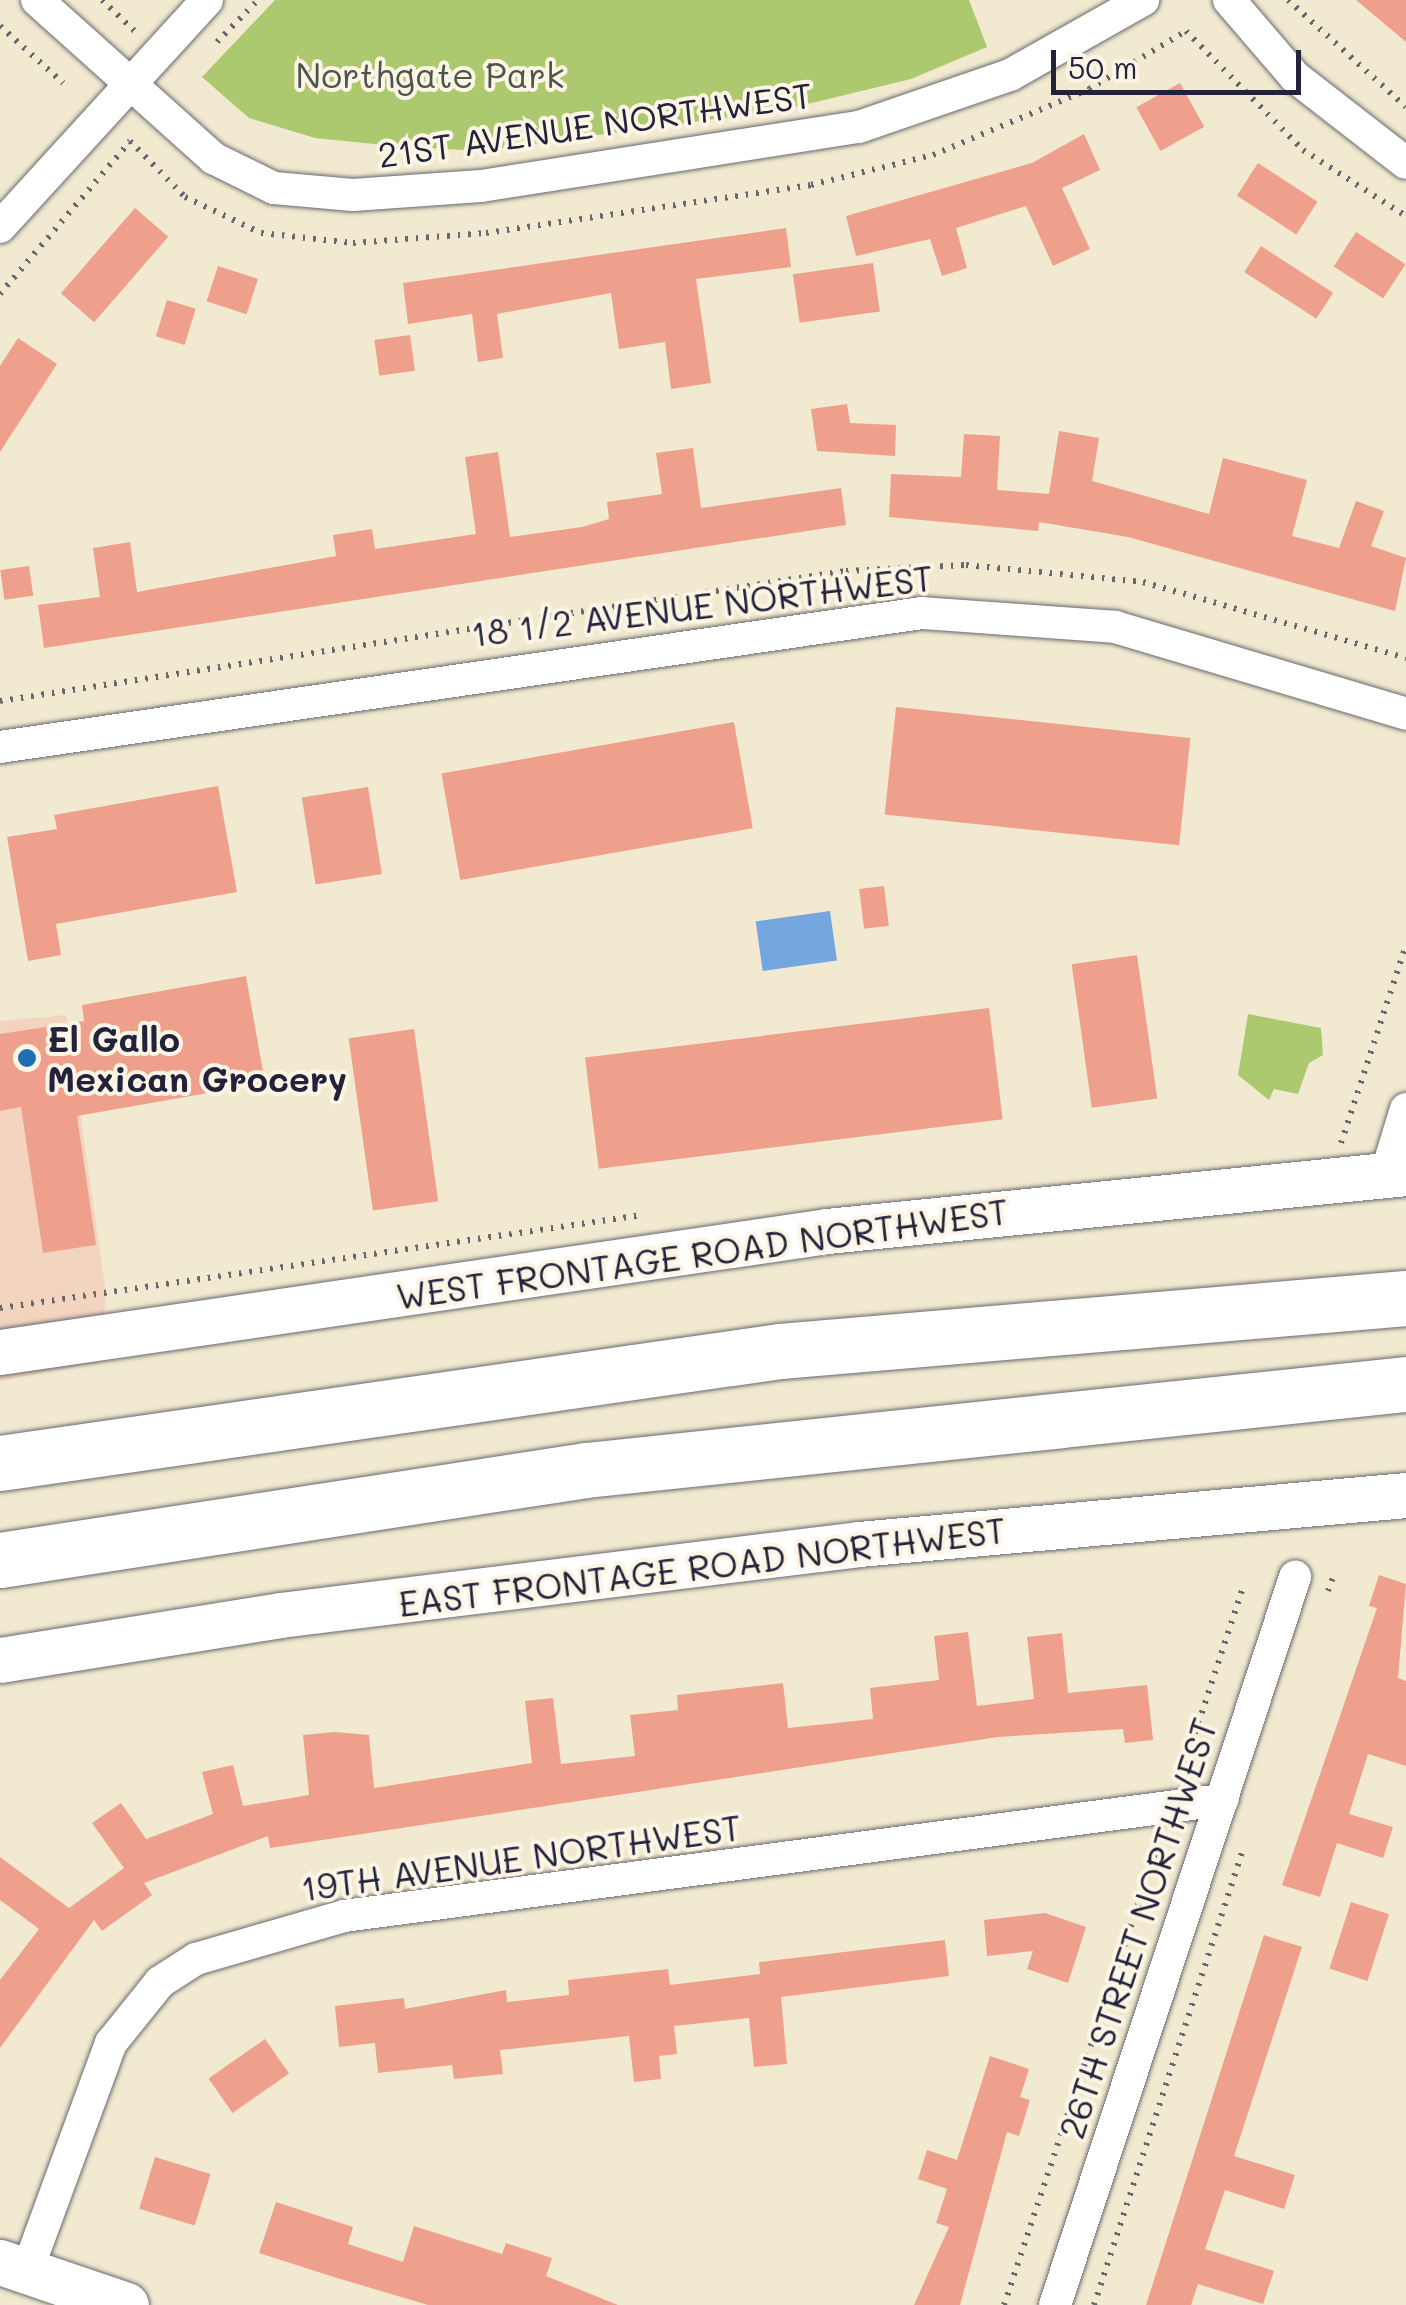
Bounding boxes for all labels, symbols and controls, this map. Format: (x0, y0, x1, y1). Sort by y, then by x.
scale bar (1056, 30, 1306, 92)
text: 50 m (1068, 47, 1138, 87)
park label: Northgate Park (295, 53, 565, 95)
street label: 21ST AVENUE NORTHWEST (375, 73, 815, 175)
street label: 18 1/2 AVENUE NORTHWEST (469, 556, 935, 654)
place label: El Gallo Mexican Grocery (47, 1017, 347, 1099)
marker: El Gallo Mexican Grocery (16, 1047, 38, 1069)
street label: WEST FRONTAGE ROAD NORTHWEST (393, 1189, 1011, 1317)
street label: EAST FRONTAGE ROAD NORTHWEST (396, 1508, 1008, 1624)
street label: 26TH STREET NORTHWEST (1049, 1713, 1225, 2143)
street label: 19TH AVENUE NORTHWEST (298, 1805, 744, 1909)

